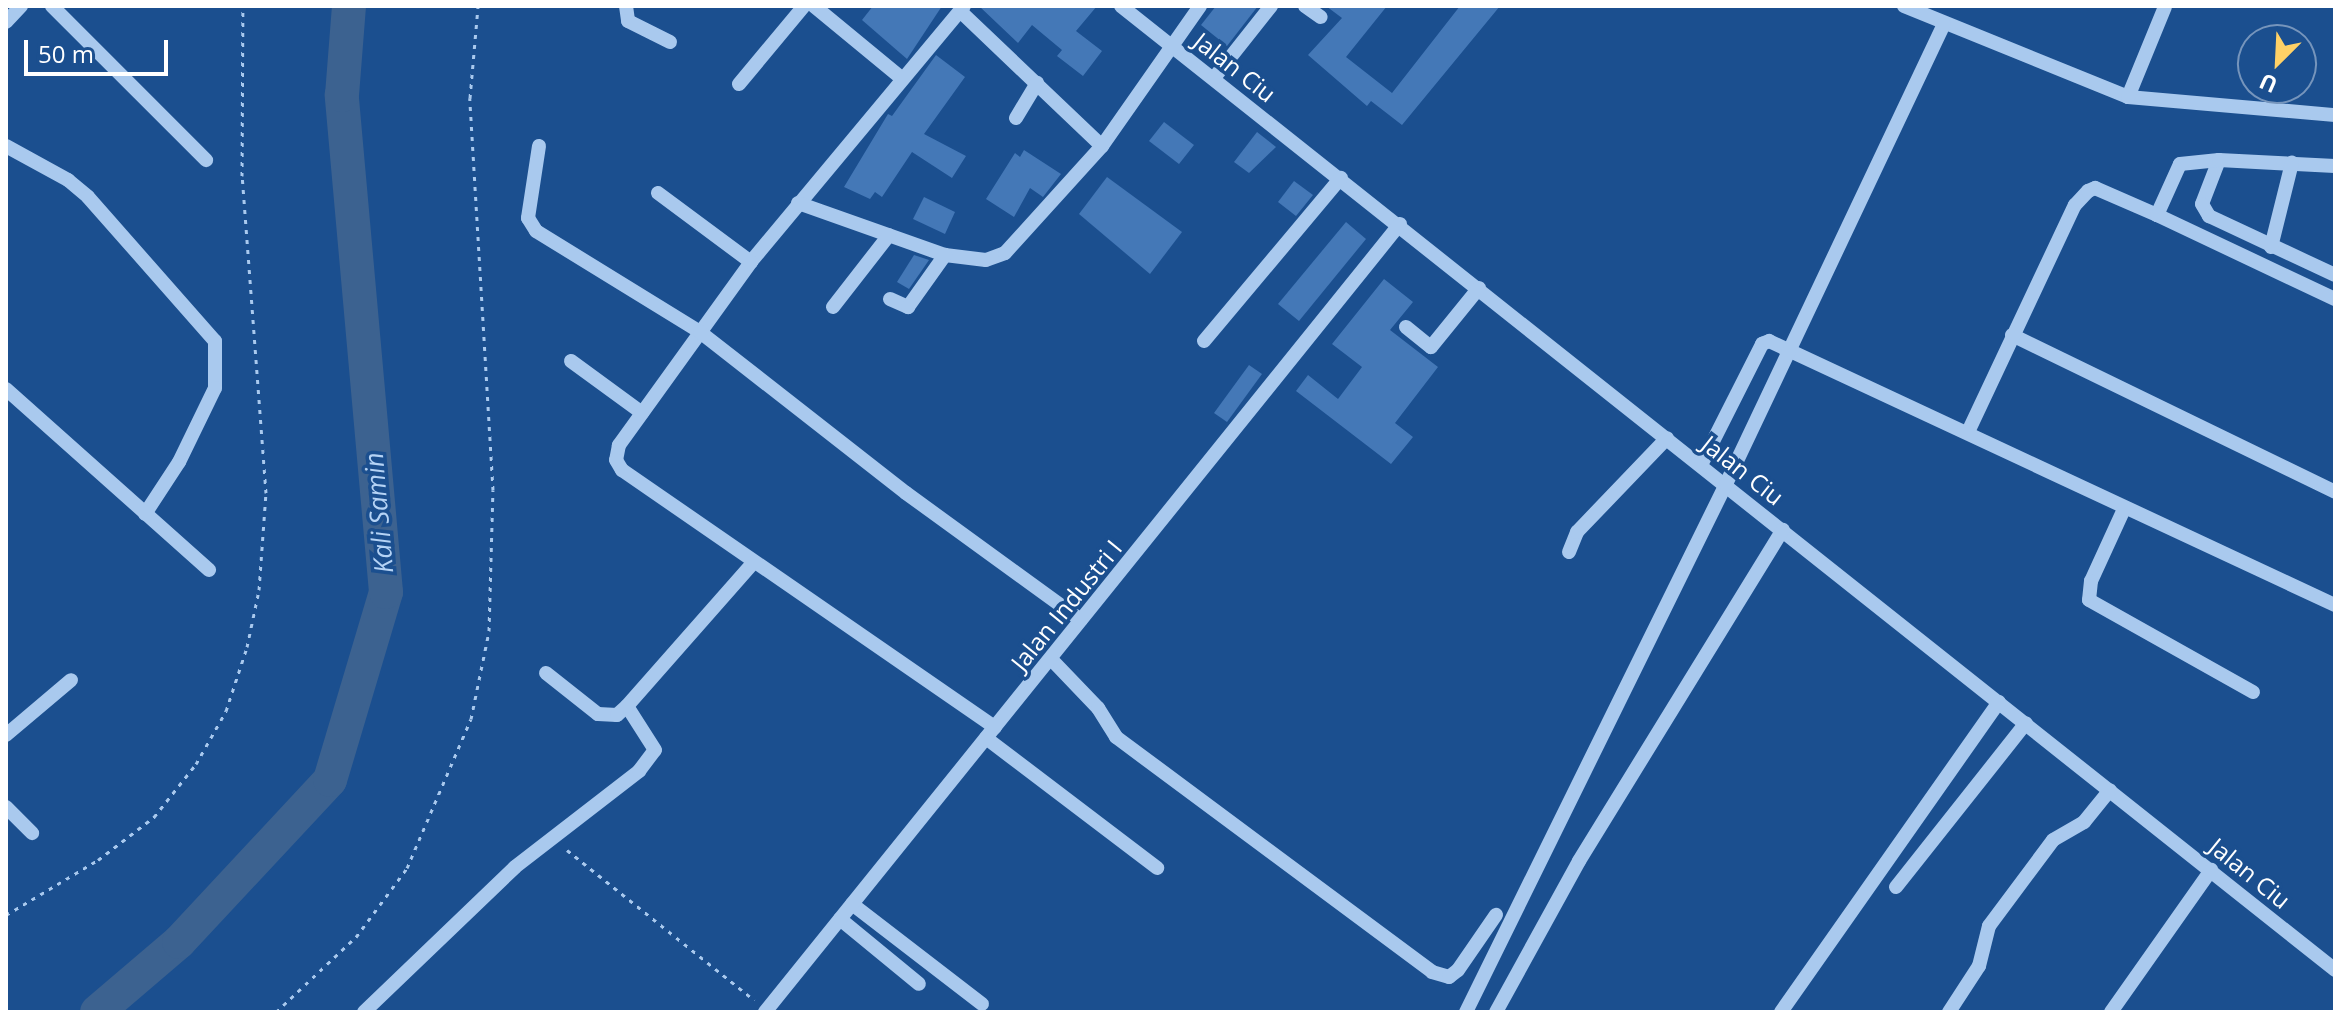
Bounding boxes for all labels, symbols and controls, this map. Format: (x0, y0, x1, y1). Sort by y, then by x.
scale bar (28, 24, 172, 74)
north arrow (2237, 24, 2317, 104)
street label: Jalan Ciu (1188, 26, 1282, 108)
text: 50 m (38, 37, 94, 70)
text: U (2254, 67, 2282, 101)
street label: Jalan Ciu (1696, 429, 1790, 511)
water label: Kali Samin (358, 451, 400, 575)
street label: Jalan Industri I (1005, 534, 1127, 676)
street label: Jalan Ciu (2204, 832, 2296, 914)

